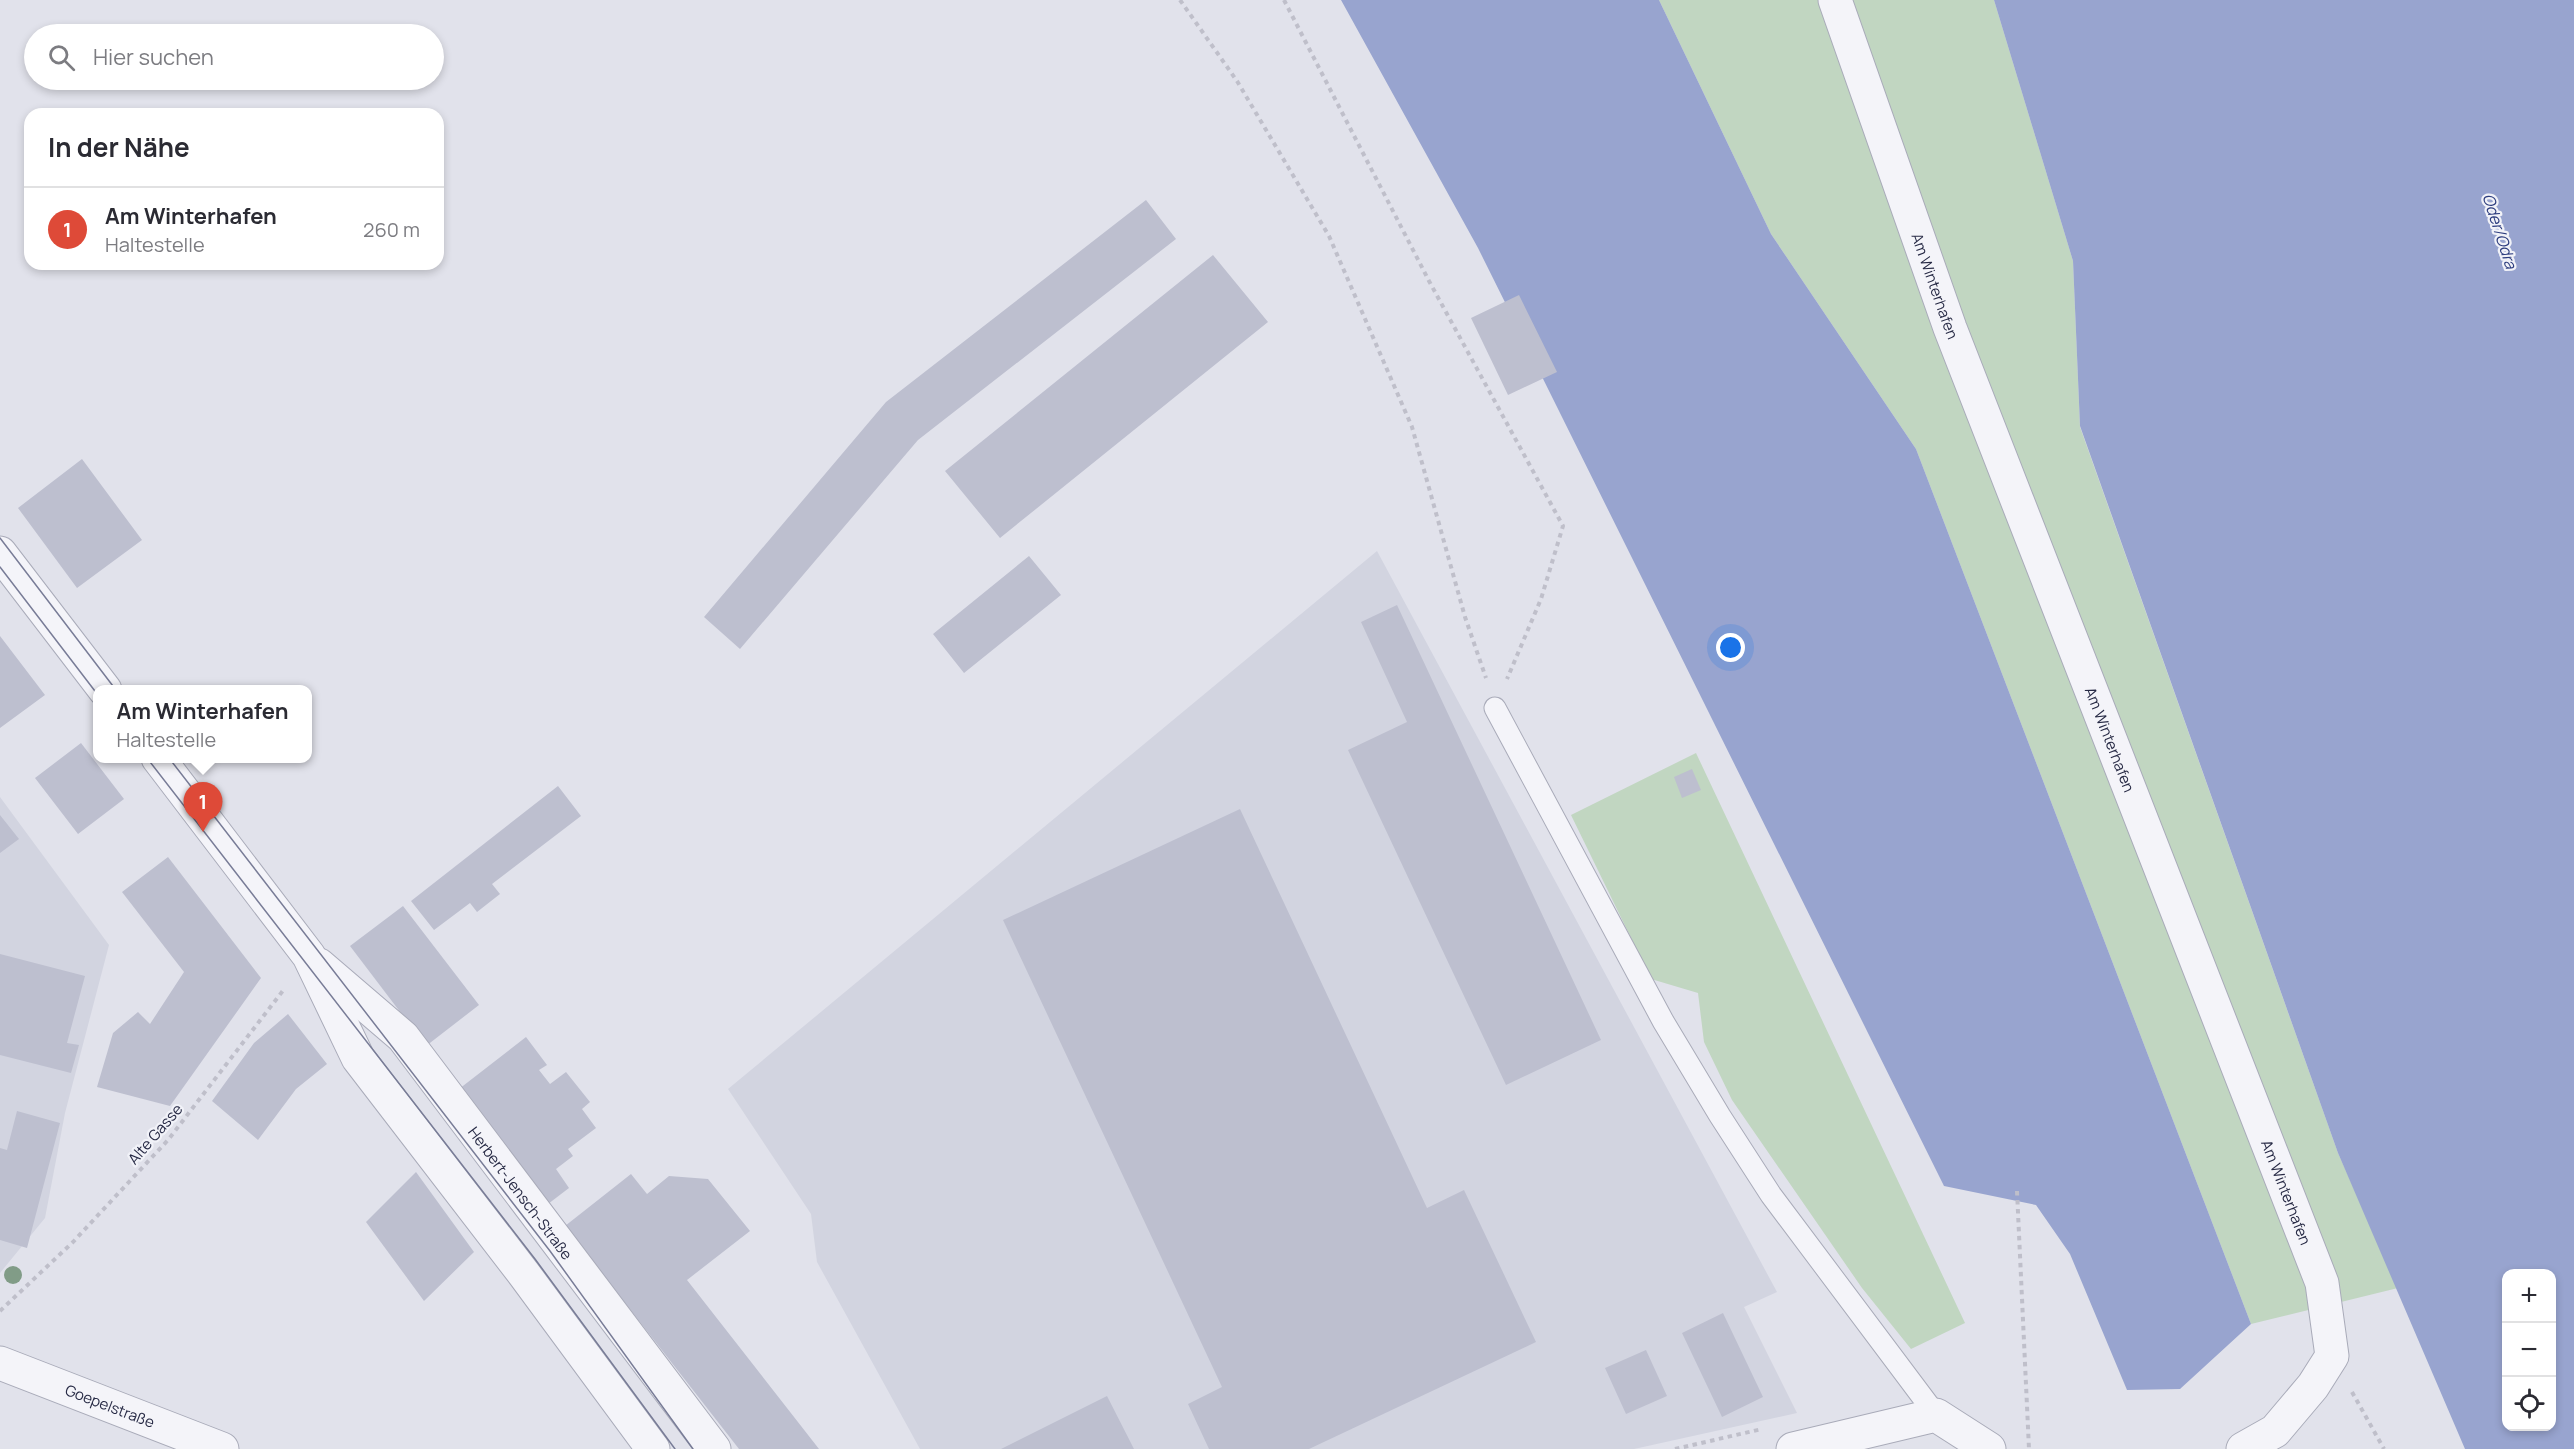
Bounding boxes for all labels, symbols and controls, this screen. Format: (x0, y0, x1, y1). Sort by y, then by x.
search box (24, 24, 444, 90)
icon: search (45, 41, 78, 74)
text: Hier suchen (93, 42, 214, 72)
text: In der Nähe (48, 129, 190, 165)
water label: Oder/Odra (2478, 191, 2523, 272)
text: Am Winterhafen (105, 201, 277, 231)
text: 1 (63, 216, 72, 243)
text: 260 m (363, 216, 420, 243)
street label: Am Winterhafen (1907, 230, 1964, 342)
text: Haltestelle (105, 231, 205, 258)
your location (1716, 633, 1745, 662)
street label: Am Winterhafen (2080, 684, 2140, 795)
popup (93, 685, 312, 763)
text: Am Winterhafen (117, 696, 288, 726)
text: Haltestelle (117, 726, 216, 753)
pin: 1 (184, 782, 222, 832)
street label: Alte Gasse (123, 1099, 187, 1169)
street label: Herbert-Jensch-Straße (464, 1122, 578, 1264)
street label: Am Winterhafen (2257, 1137, 2317, 1248)
map controls (2502, 1269, 2556, 1431)
button: + (2502, 1269, 2556, 1323)
button: − (2502, 1323, 2556, 1377)
button: locate (2502, 1377, 2556, 1431)
street label: Goepelstraße (62, 1379, 158, 1433)

